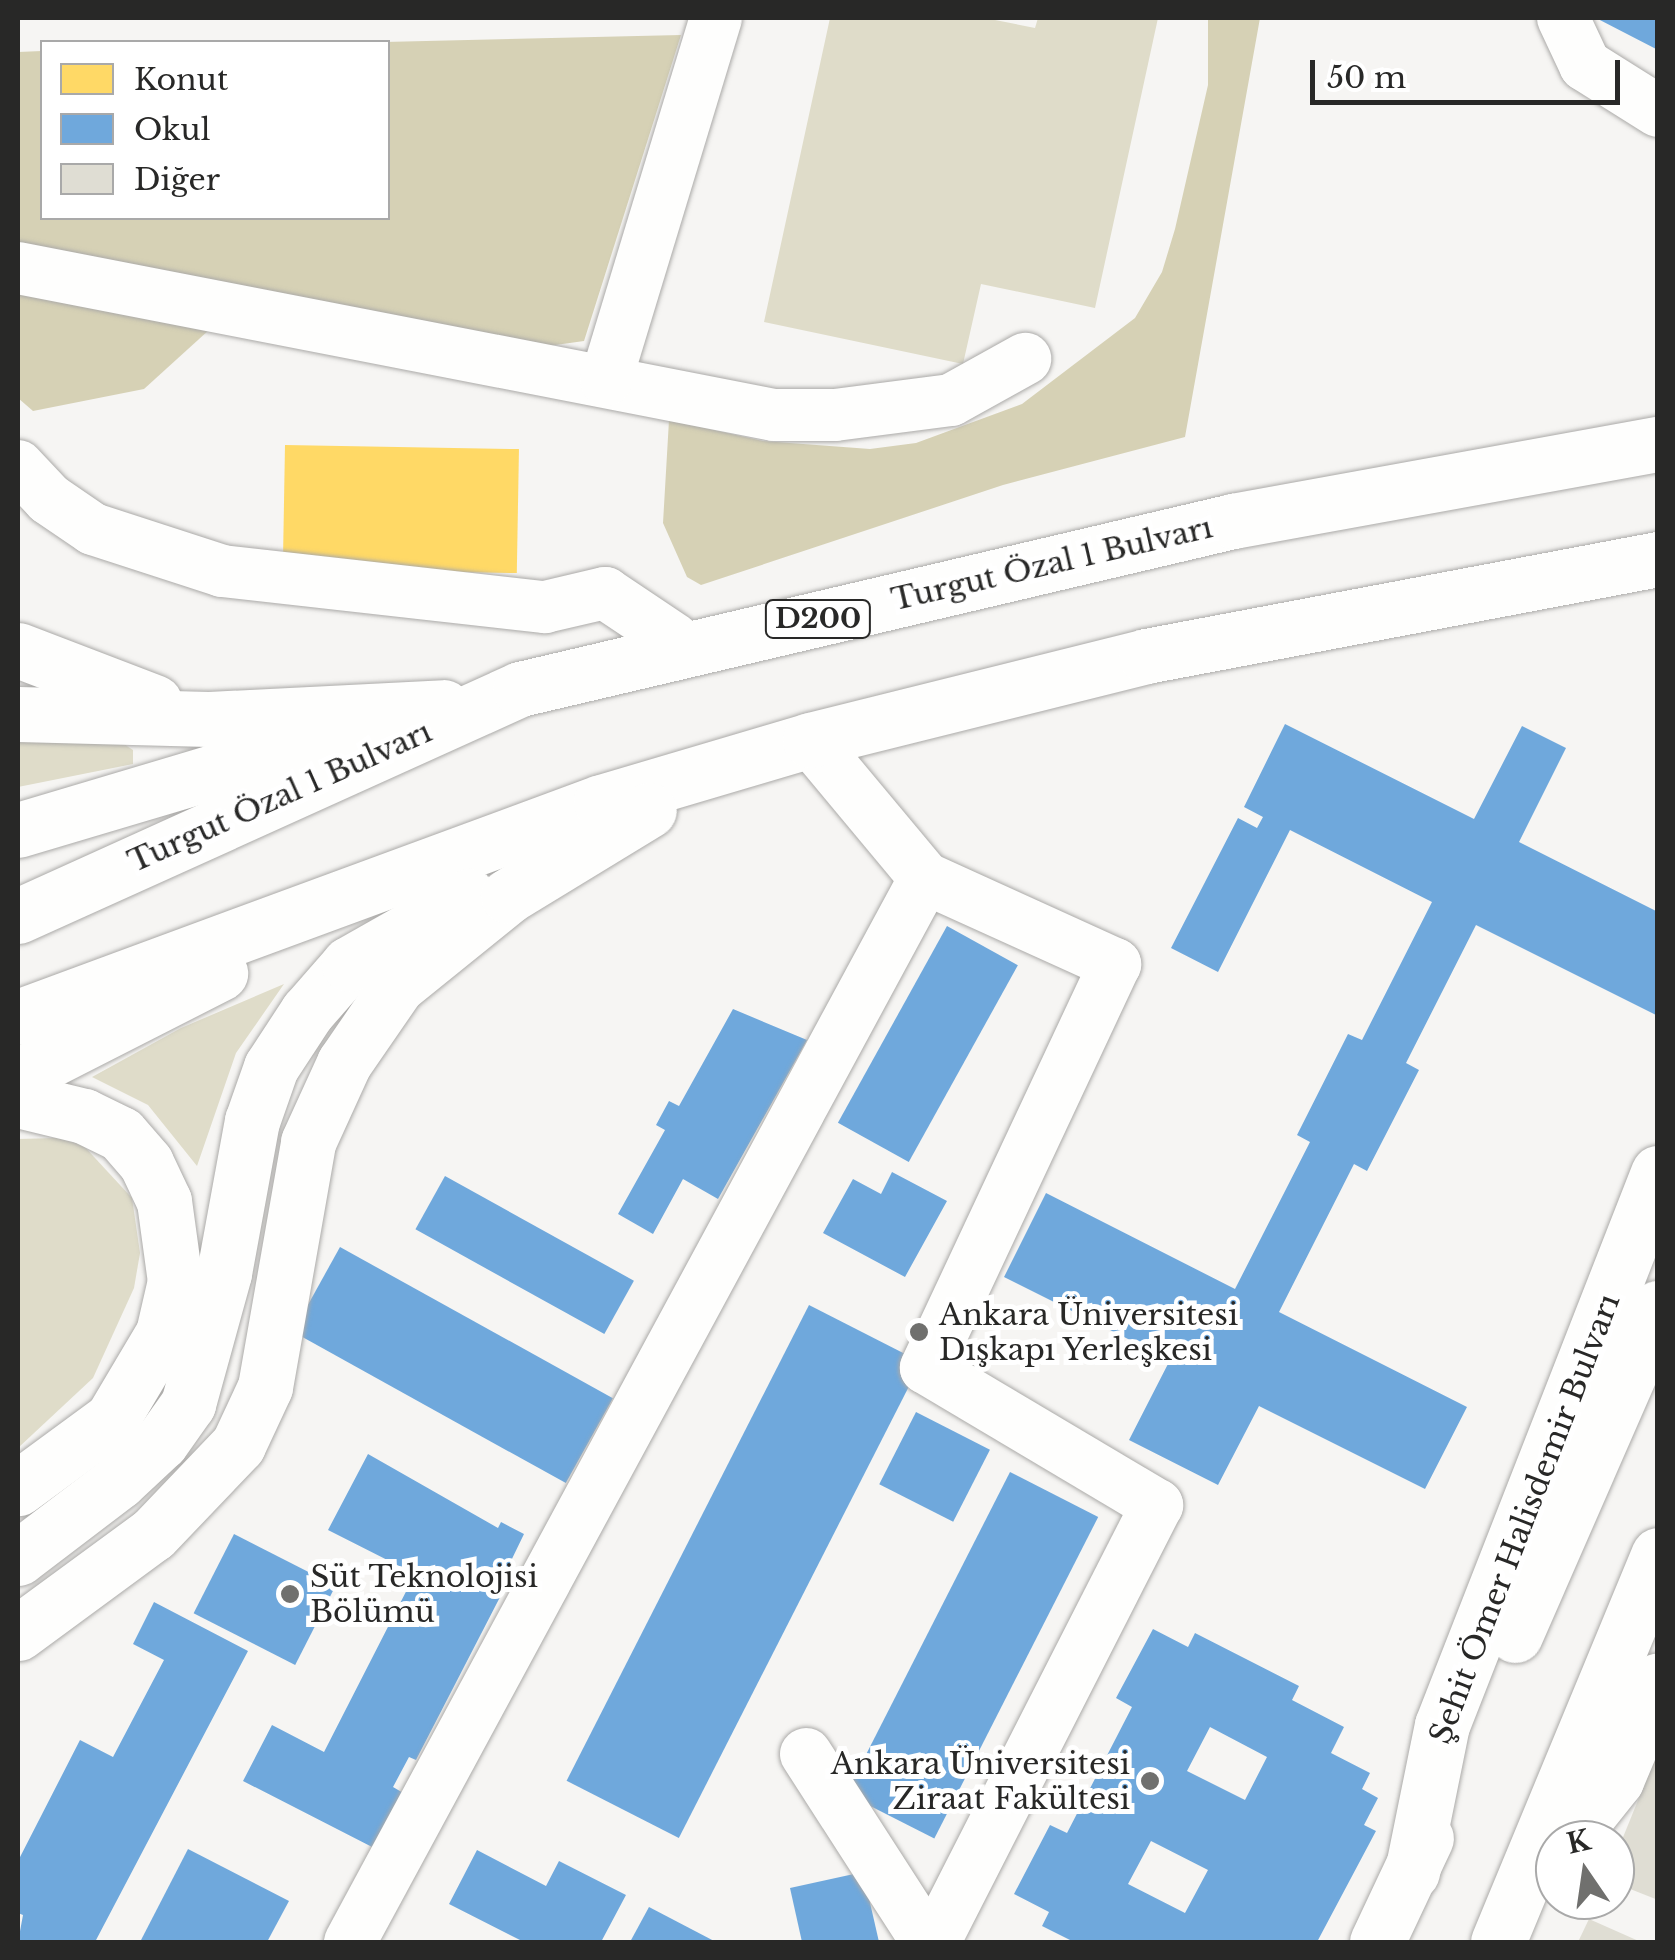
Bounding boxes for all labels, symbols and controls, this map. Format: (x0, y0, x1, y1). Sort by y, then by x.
legend (40, 40, 390, 220)
scale bar (1315, 40, 1625, 102)
text: 50 m (1327, 59, 1406, 96)
text: Konut (134, 61, 228, 98)
text: Okul (134, 111, 210, 148)
text: Diğer (134, 161, 220, 198)
street label: Turgut Özal 1 Bulvarı (888, 510, 1216, 618)
road number: D200 (763, 596, 873, 642)
street label: Turgut Özal 1 Bulvarı (123, 714, 437, 880)
street label: Şehit Ömer Halisdemir Bulvarı (1422, 1288, 1628, 1750)
place label: Ankara Üniversitesi Dışkapı Yerleşkesi (939, 1297, 1238, 1368)
marker: Ankara Üniversitesi Dışkapı Yerleşkesi (908, 1321, 930, 1343)
place label: Süt Teknolojisi Bölümü (310, 1559, 539, 1630)
marker: Süt Teknolojisi Bölümü (279, 1583, 301, 1605)
place label: Ankara Üniversitesi Ziraat Fakültesi (831, 1746, 1130, 1816)
marker: Ankara Üniversitesi Ziraat Fakültesi (1139, 1770, 1161, 1792)
north arrow (1535, 1820, 1635, 1920)
text: K (1563, 1823, 1594, 1862)

